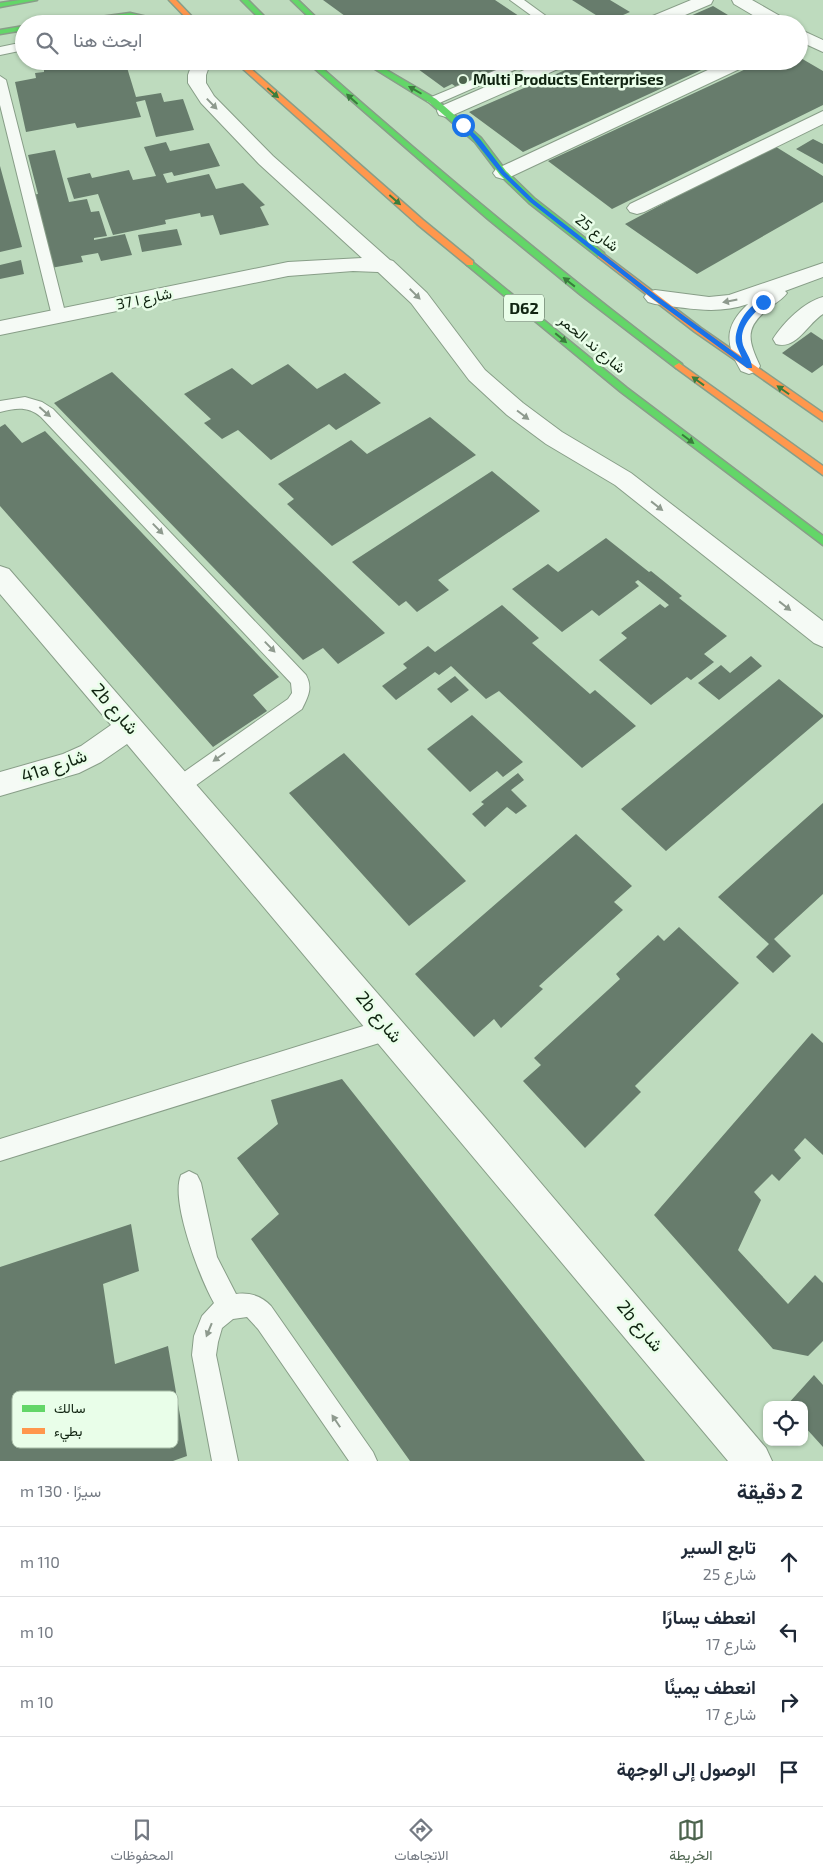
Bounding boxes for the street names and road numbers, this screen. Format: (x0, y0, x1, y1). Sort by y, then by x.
street label: شارع 25 (571, 210, 623, 257)
street label: شارع ا 37 (114, 283, 174, 316)
road number: D62 (504, 294, 544, 322)
street label: شارع ند الحمر (553, 309, 630, 379)
street label: 2b شارع (86, 678, 144, 740)
street label: 41a شارع (18, 744, 90, 788)
street label: 2b شارع (350, 986, 408, 1048)
street label: 2b شارع (611, 1295, 669, 1357)

